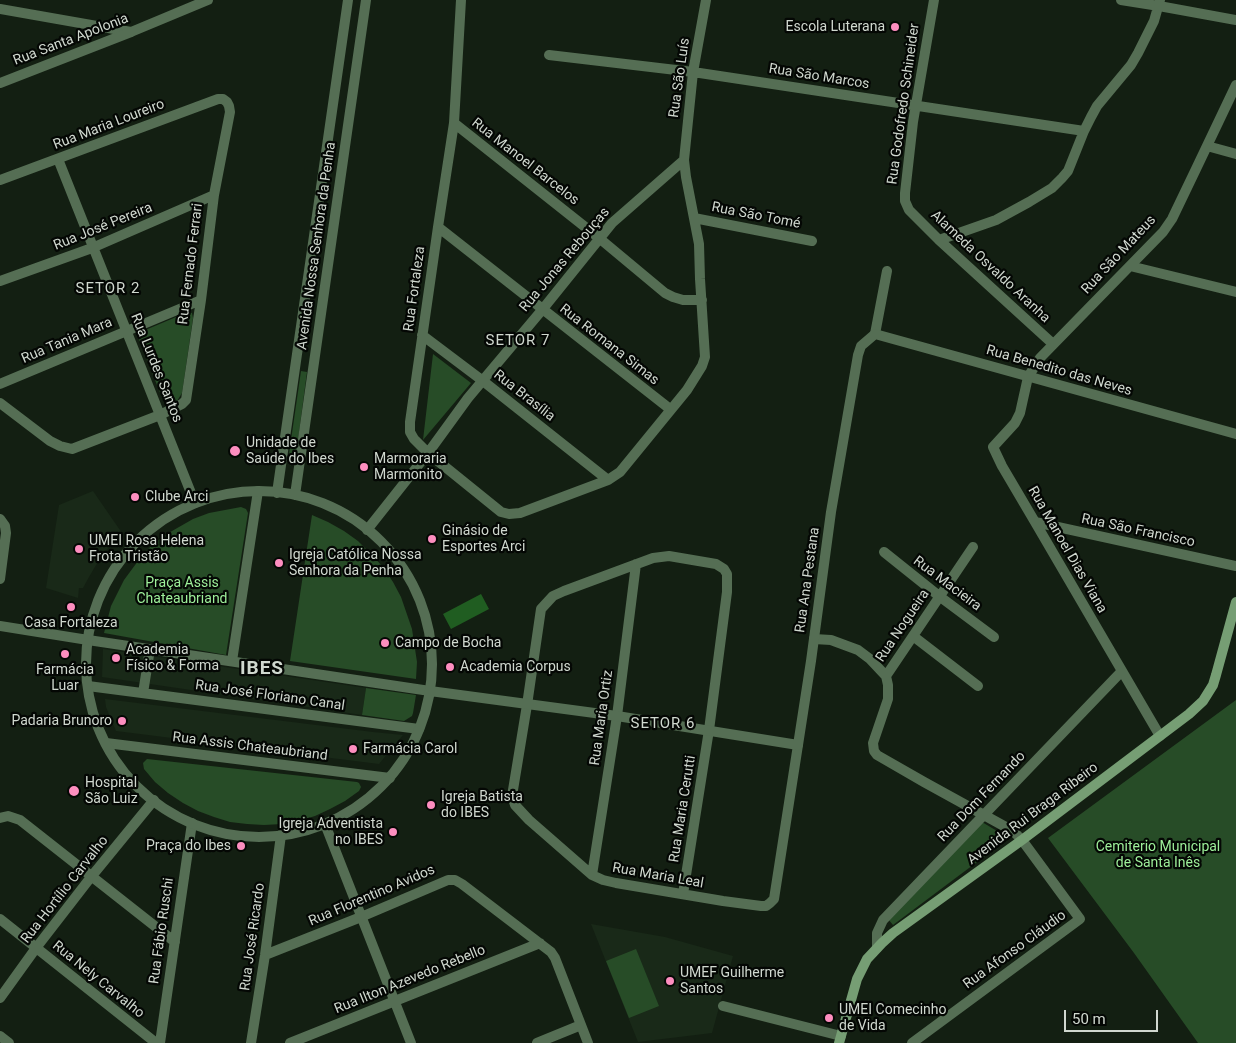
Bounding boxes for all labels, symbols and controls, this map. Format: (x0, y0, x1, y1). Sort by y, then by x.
street label: Rua Santa Apolonia (11, 10, 131, 70)
place label: Escola Luterana (786, 19, 885, 35)
marker: Escola Luterana (889, 21, 901, 33)
street label: Rua Godofredo Schineider (884, 22, 924, 186)
street label: Rua São Luís (666, 37, 694, 119)
street label: Rua São Marcos (767, 61, 871, 93)
street label: Rua Maria Loureiro (51, 96, 167, 154)
street label: Rua Manoel Barcelos (468, 115, 582, 209)
street label: Avenida Nossa Senhora da Penha (294, 141, 340, 351)
street label: Rua São Tomé (710, 199, 802, 233)
street label: Rua José Pereira (51, 200, 155, 254)
street label: Rua Fernado Ferrari (175, 202, 207, 326)
street label: Rua Jonas Rebouças (516, 204, 614, 316)
street label: Alameda Osvaldo Aranha (927, 207, 1053, 327)
street label: Rua São Mateus (1078, 212, 1160, 298)
street label: Rua Fortaleza (401, 245, 429, 333)
district label: SETOR 2 (75, 280, 141, 298)
street label: Rua Romana Simas (556, 301, 662, 389)
street label: Rua Lurdes Santos (126, 311, 186, 425)
street label: Rua Tania Mara (19, 314, 115, 368)
district label: SETOR 7 (485, 332, 551, 350)
street label: Rua Benedito das Neves (984, 342, 1134, 400)
street label: Rua Brasília (490, 367, 558, 425)
place label: Unidade de Saúde do Ibes (246, 435, 334, 468)
marker: Unidade de Saúde do Ibes (228, 444, 242, 458)
place label: Marmoraria Marmonito (374, 451, 447, 484)
marker: Marmoraria Marmonito (358, 461, 370, 473)
street label: Rua Manoel Dias Viana (1024, 484, 1110, 616)
place label: Clube Arci (145, 489, 208, 505)
marker: Clube Arci (129, 491, 141, 503)
street label: Rua São Francisco (1080, 511, 1196, 551)
place label: Ginásio de Esportes Arci (442, 523, 525, 556)
street label: Rua Ana Pestana (792, 526, 824, 634)
place label: UMEI Rosa Helena Frota Tristão (89, 533, 204, 566)
marker: Ginásio de Esportes Arci (426, 533, 438, 545)
marker: UMEI Rosa Helena Frota Tristão (73, 543, 85, 555)
place label: Igreja Católica Nossa Senhora da Penha (289, 547, 422, 580)
street label: Rua Macieira (910, 553, 984, 615)
marker: Igreja Católica Nossa Senhora da Penha (273, 557, 285, 569)
park label: Praça Assis Chateaubriand (136, 575, 228, 608)
street label: Rua Nogueira (873, 587, 933, 665)
marker: Casa Fortaleza (65, 601, 77, 613)
place label: Casa Fortaleza (24, 615, 118, 631)
place label: Campo de Bocha (395, 635, 501, 651)
marker: Campo de Bocha (379, 637, 391, 649)
place label: Academia Físico & Forma (126, 642, 219, 674)
marker: Farmácia Luar (59, 648, 71, 660)
marker: Academia Físico & Forma (110, 652, 122, 664)
district label: IBES (239, 658, 285, 680)
place label: Academia Corpus (460, 659, 571, 675)
marker: Academia Corpus (444, 661, 456, 673)
place label: Farmácia Luar (36, 662, 94, 694)
street label: Rua Maria Ortiz (587, 669, 617, 767)
street label: Rua José Floriano Canal (194, 677, 346, 715)
place label: Padaria Brunoro (11, 713, 112, 729)
marker: Padaria Brunoro (116, 715, 128, 727)
district label: SETOR 6 (630, 715, 696, 733)
street label: Rua Assis Chateaubriand (171, 729, 329, 765)
place label: Farmácia Carol (363, 741, 457, 757)
marker: Farmácia Carol (347, 743, 359, 755)
street label: Rua Dom Fernando (935, 748, 1029, 846)
street label: Rua Maria Cerutti (666, 754, 700, 864)
street label: Avenida Rui Braga Ribeiro (964, 759, 1102, 869)
place label: Hospital São Luiz (85, 775, 138, 808)
marker: Hospital São Luiz (67, 784, 81, 798)
place label: Igreja Batista do IBES (441, 789, 523, 822)
marker: Igreja Batista do IBES (425, 799, 437, 811)
place label: Igreja Adventista no IBES (279, 816, 383, 849)
marker: Igreja Adventista no IBES (387, 826, 399, 838)
street label: Rua Hortílio Carvalho (18, 833, 112, 947)
place label: Praça do Ibes (146, 838, 231, 854)
park label: Cemiterio Municipal de Santa Inês (1096, 839, 1220, 872)
marker: Praça do Ibes (235, 840, 247, 852)
street label: Rua Maria Leal (611, 860, 705, 892)
street label: Rua Florentino Avidos (306, 862, 438, 930)
street label: Rua Fábio Ruschi (146, 877, 178, 985)
street label: Rua José Ricardo (237, 882, 269, 992)
street label: Rua Afonso Cláudio (960, 907, 1070, 993)
street label: Rua Nely Carvalho (49, 938, 147, 1022)
street label: Rua Ilton Azevedo Rebello (332, 942, 488, 1018)
place label: UMEF Guilherme Santos (680, 965, 784, 998)
marker: UMEF Guilherme Santos (664, 975, 676, 987)
scale bar (1066, 1000, 1160, 1032)
place label: UMEI Comecinho de Vida (839, 1002, 946, 1034)
text: 50 m (1072, 1010, 1106, 1028)
marker: UMEI Comecinho de Vida (823, 1012, 835, 1024)

